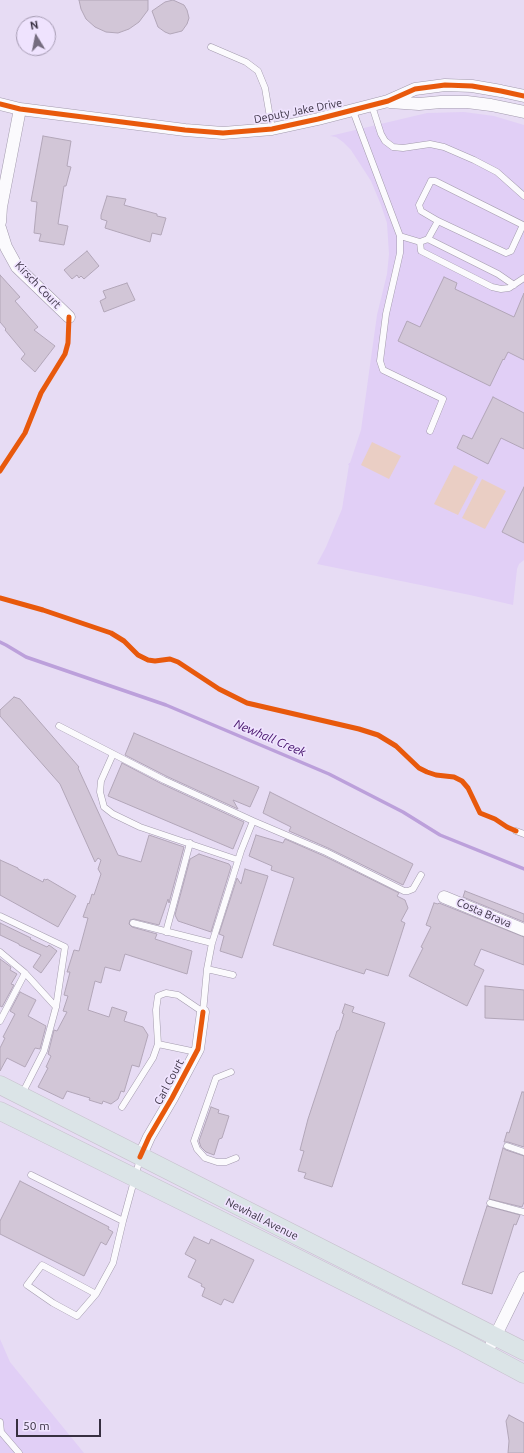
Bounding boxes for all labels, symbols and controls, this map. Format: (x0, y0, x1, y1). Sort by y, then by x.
north arrow (16, 16, 56, 56)
text: N (29, 19, 39, 32)
street label: Deputy Jake Drive (253, 96, 343, 126)
street label: Kirsch Court (12, 259, 64, 311)
water label: Newhall Creek (232, 716, 308, 760)
street label: Costa Brava (455, 896, 513, 930)
street label: Carl Court (151, 1057, 187, 1107)
street label: Newhall Avenue (223, 1195, 301, 1243)
scale bar (18, 1411, 103, 1437)
text: 50 m (23, 1419, 50, 1432)

